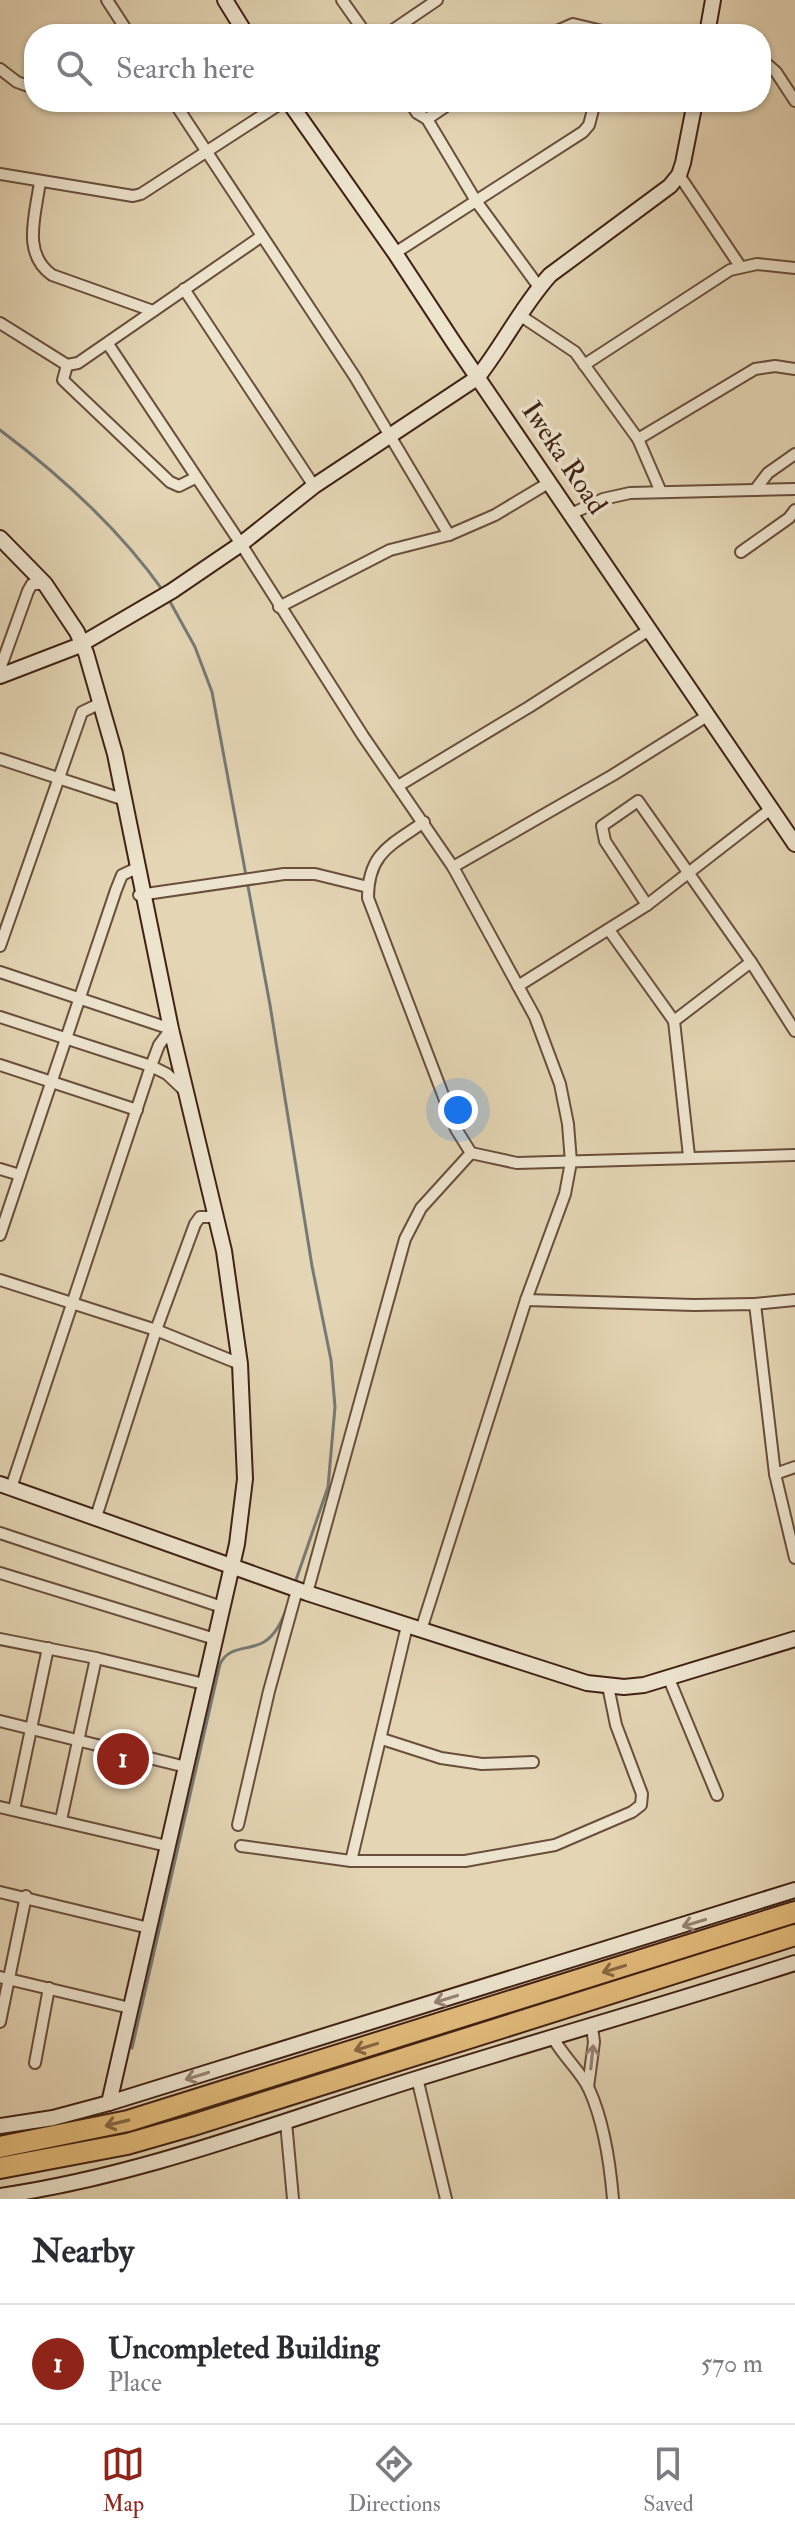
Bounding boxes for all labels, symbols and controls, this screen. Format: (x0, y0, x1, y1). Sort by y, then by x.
search box (24, 24, 771, 112)
icon: search (52, 46, 96, 90)
text: Search here (116, 50, 255, 87)
street label: Iweka Road (514, 395, 615, 521)
your location (438, 1090, 478, 1130)
pin: 1 (97, 1729, 149, 1789)
one-way arrow (682, 1916, 708, 1931)
one-way arrow (601, 1962, 627, 1977)
one-way arrow (433, 1992, 459, 2007)
one-way arrow (353, 2040, 379, 2055)
one-way arrow (585, 2044, 600, 2070)
one-way arrow (185, 2069, 211, 2084)
one-way arrow (105, 2117, 131, 2132)
text: Nearby (32, 2230, 134, 2273)
text: Uncompleted Building (108, 2330, 380, 2367)
text: 1 (53, 2348, 63, 2380)
text: 570 m (701, 2348, 763, 2380)
text: Place (108, 2367, 162, 2399)
tab: Map (101, 2442, 145, 2518)
tab: Directions (348, 2442, 441, 2518)
tab: Saved (643, 2442, 694, 2518)

